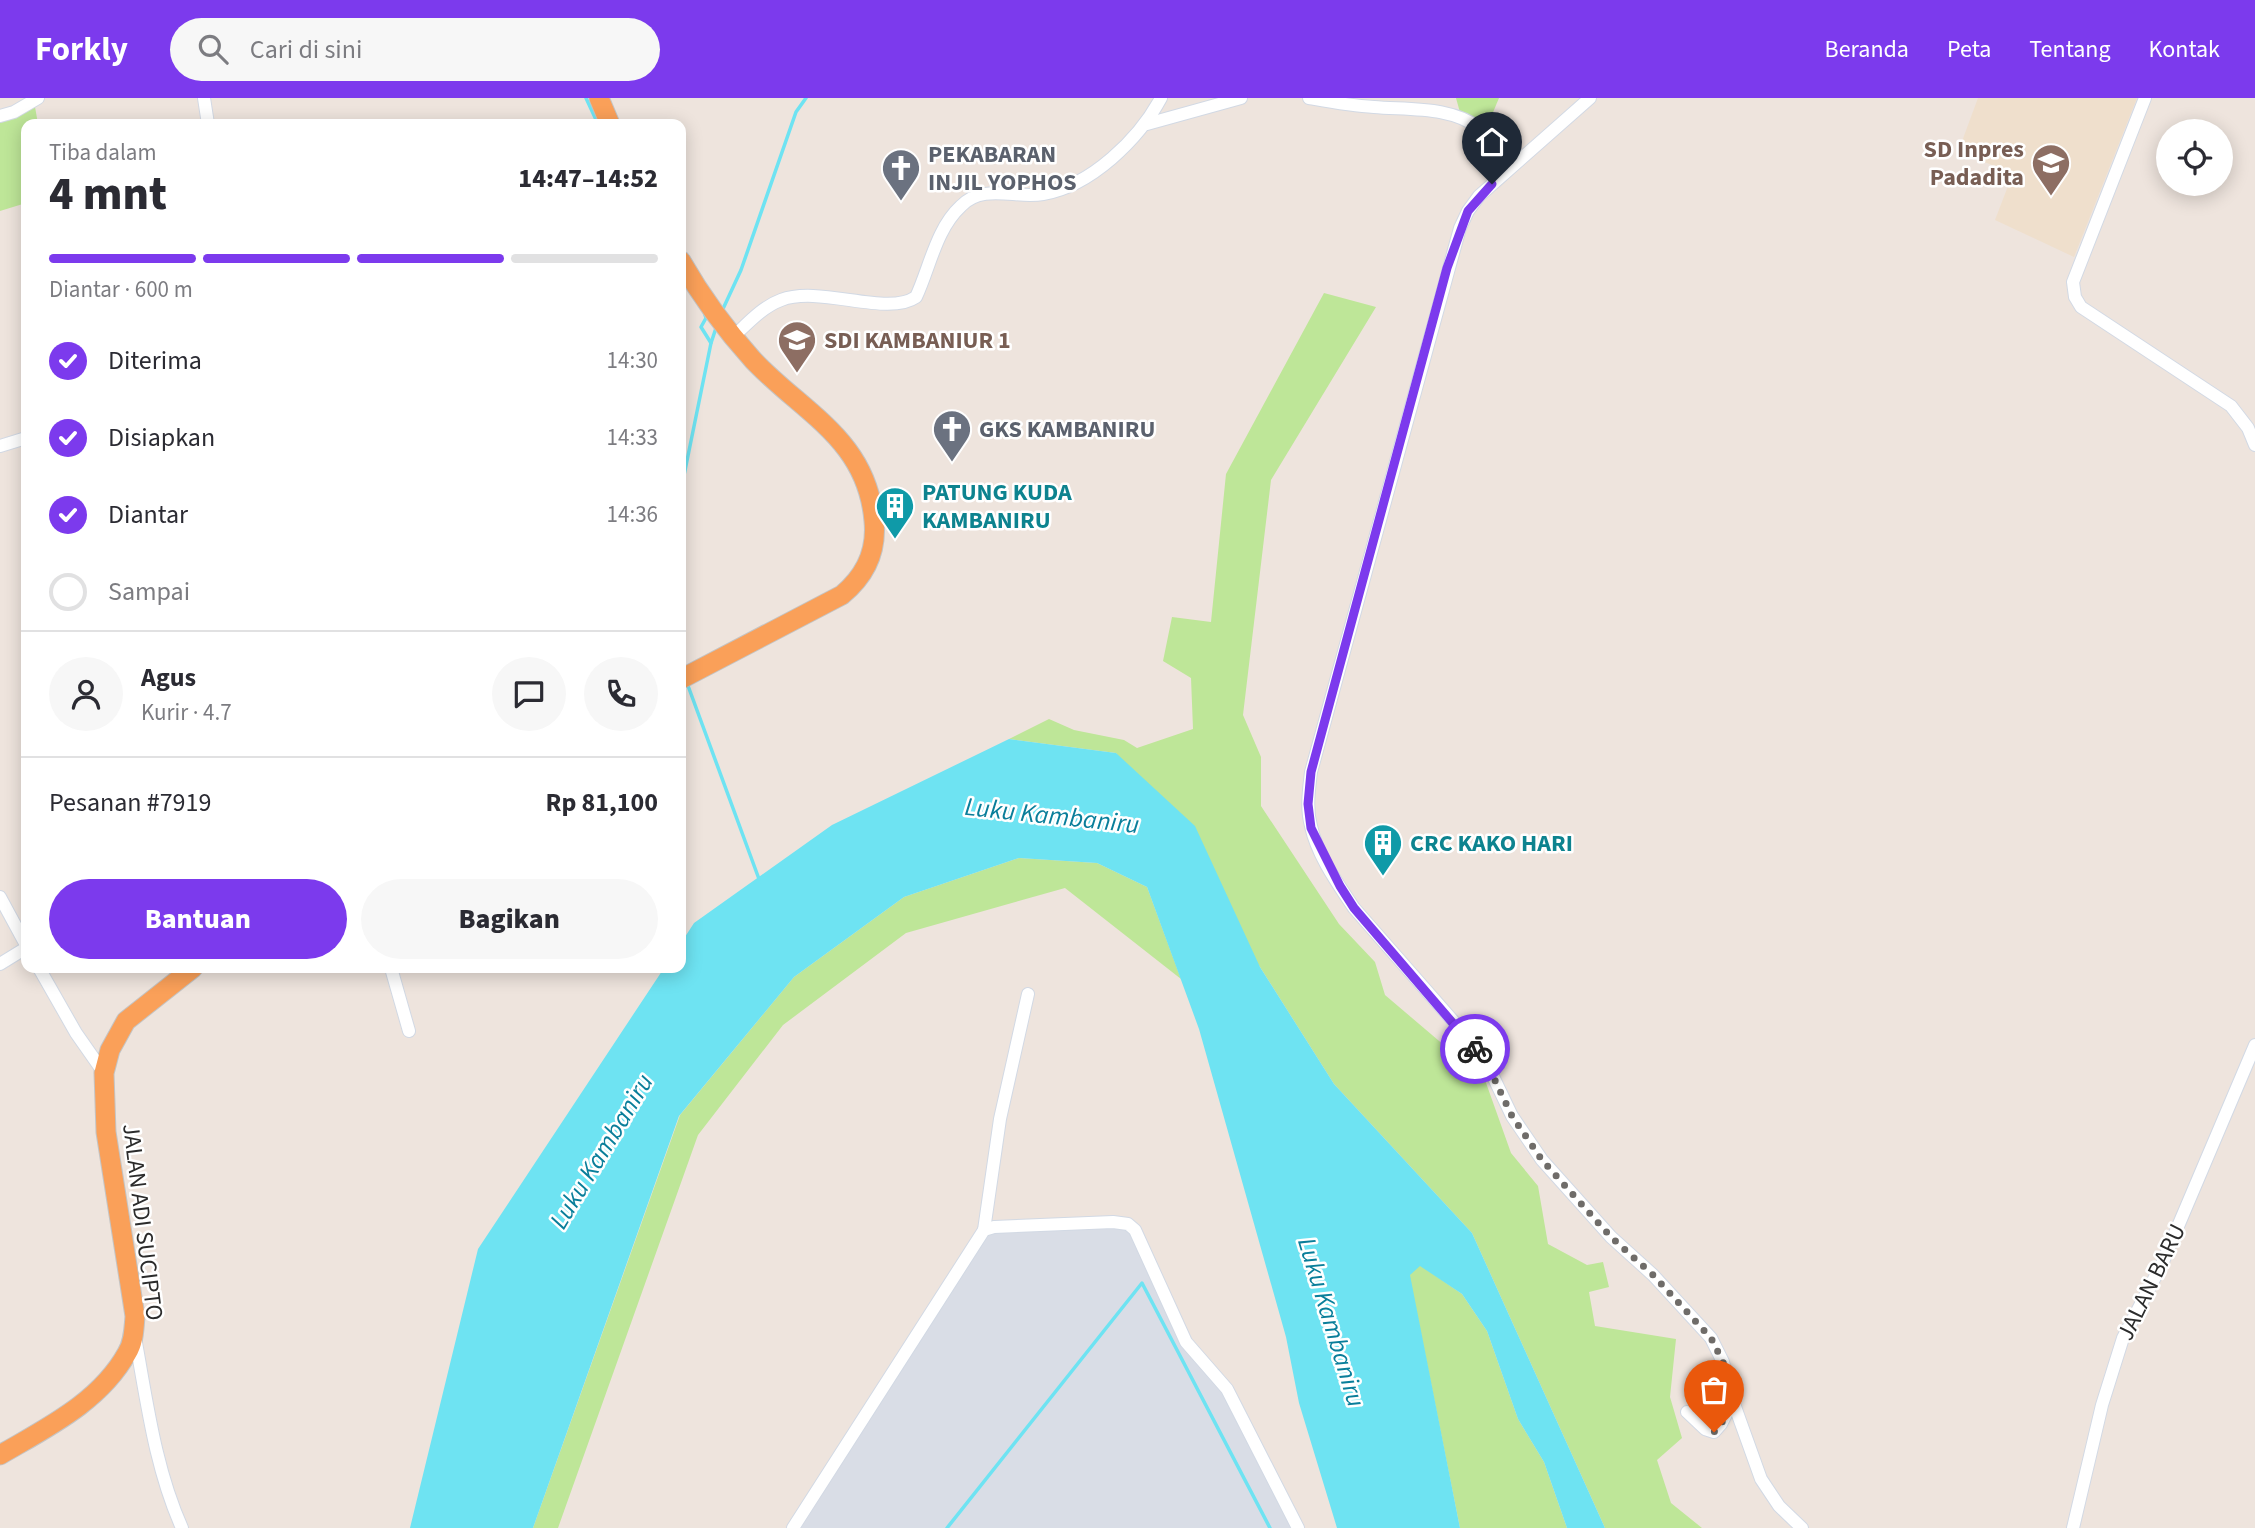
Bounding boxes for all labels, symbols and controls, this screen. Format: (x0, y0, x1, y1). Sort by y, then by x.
search box (170, 18, 660, 81)
text: Forkly (35, 26, 128, 73)
icon: search (194, 30, 232, 68)
text: Cari di sini (250, 31, 362, 68)
text: Beranda (1825, 32, 1909, 67)
text: Peta (1947, 32, 1991, 67)
text: Tentang (2029, 32, 2111, 67)
text: Kontak (2149, 32, 2220, 67)
pin (1462, 112, 1522, 184)
map controls (2156, 119, 2233, 196)
button: locate (2156, 119, 2233, 196)
icon: home (1473, 123, 1511, 161)
place label: SD Inpres Padadita (1924, 132, 2024, 195)
text: Tiba dalam (49, 136, 156, 169)
place label: PEKABARAN INJIL YOPHOS (928, 137, 1077, 200)
school or university icon: SD Inpres Padadita (2030, 142, 2072, 197)
church icon: PEKABARAN INJIL YOPHOS (880, 147, 922, 202)
text: 14:47–14:52 (518, 160, 658, 197)
text: 4 mnt (49, 162, 167, 227)
text: Diantar · 600 m (49, 273, 193, 306)
school or university icon: SDI KAMBANIUR 1 (776, 319, 818, 374)
place label: SDI KAMBANIUR 1 (824, 323, 1011, 358)
icon: check (49, 342, 87, 380)
text: Diterima (108, 342, 202, 379)
text: 14:30 (607, 344, 658, 377)
church icon: GKS KAMBANIRU (931, 408, 973, 463)
place label: GKS KAMBANIRU (979, 412, 1155, 447)
icon: check (49, 419, 87, 457)
text: Disiapkan (108, 419, 215, 456)
text: 14:33 (607, 421, 658, 454)
place label: PATUNG KUDA KAMBANIRU (922, 475, 1072, 538)
building icon: PATUNG KUDA KAMBANIRU (874, 485, 916, 540)
icon: check (49, 496, 87, 534)
text: Diantar (108, 496, 188, 533)
text: 14:36 (607, 498, 658, 531)
text: Sampai (108, 573, 190, 610)
button: person (49, 657, 123, 731)
button: chat (492, 657, 566, 731)
button: phone (584, 657, 658, 731)
text: Agus (141, 659, 196, 696)
text: Kurir · 4.7 (141, 696, 232, 729)
text: Pesanan #7919 (49, 784, 211, 821)
text: Rp 81,100 (546, 784, 658, 821)
water label: Luku Kambaniru (963, 788, 1141, 843)
building icon: CRC KAKO HARI (1362, 822, 1404, 877)
place label: CRC KAKO HARI (1410, 826, 1573, 861)
button: Bantuan (49, 879, 347, 959)
button: Bagikan (361, 879, 658, 959)
courier (1440, 1014, 1510, 1084)
icon: bike (1456, 1030, 1494, 1068)
water label: Luku Kambaniru (540, 1067, 662, 1236)
street label: JALAN ADI SUCIPTO (113, 1122, 172, 1322)
street label: JALAN BARU (2108, 1218, 2195, 1346)
water label: Luku Kambaniru (1288, 1233, 1375, 1411)
pin (1684, 1360, 1744, 1432)
icon: bag (1695, 1371, 1733, 1409)

